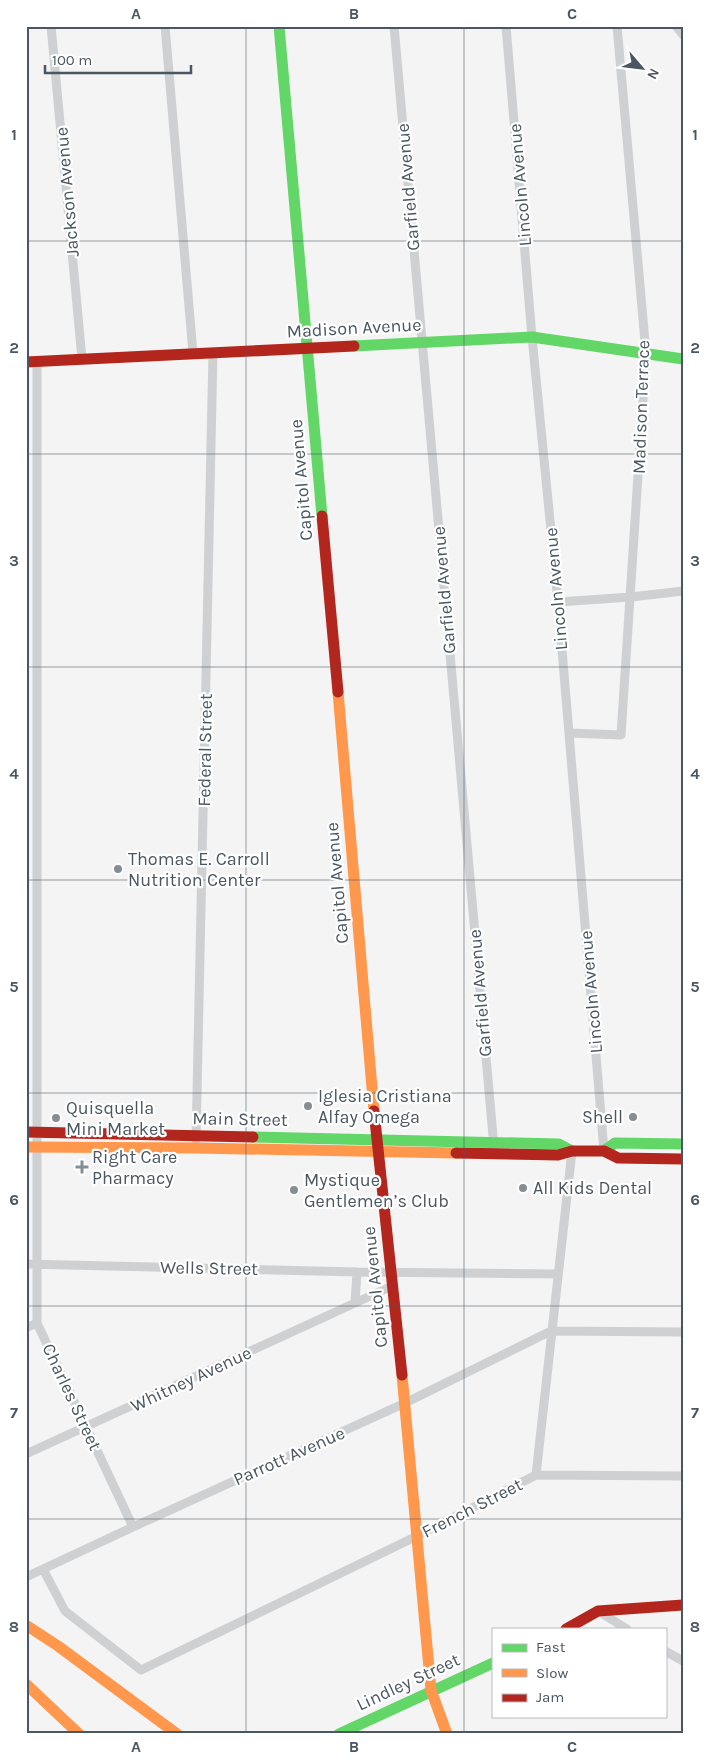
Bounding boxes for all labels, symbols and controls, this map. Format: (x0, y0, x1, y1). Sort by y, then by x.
text: A (131, 4, 141, 23)
text: B (349, 4, 359, 23)
text: C (567, 4, 577, 23)
scale bar (45, 42, 191, 74)
north arrow (616, 42, 666, 92)
text: 100 m (52, 51, 92, 69)
text: N (643, 65, 663, 82)
street label: Garfield Avenue (391, 122, 425, 252)
street label: Lincoln Avenue (504, 123, 536, 247)
text: 1 (11, 125, 17, 144)
text: 1 (692, 125, 698, 144)
street label: Jackson Avenue (50, 126, 84, 258)
street label: Madison Avenue (286, 313, 422, 343)
text: 2 (9, 338, 19, 357)
text: 2 (690, 338, 700, 357)
street label: Madison Terrace (628, 340, 654, 474)
street label: Capitol Avenue (285, 418, 317, 542)
street label: Garfield Avenue (427, 525, 461, 655)
street label: Lincoln Avenue (540, 527, 572, 651)
text: 3 (9, 551, 19, 570)
text: 3 (690, 551, 700, 570)
street label: Federal Street (193, 693, 217, 807)
text: 4 (9, 764, 19, 783)
text: 4 (690, 764, 700, 783)
street label: Capitol Avenue (321, 821, 353, 945)
place label: Thomas E. Carroll Nutrition Center (128, 848, 270, 891)
marker: Thomas E. Carroll Nutrition Center (112, 863, 124, 875)
street label: Garfield Avenue (463, 928, 497, 1058)
street label: Lincoln Avenue (575, 930, 607, 1054)
text: 5 (9, 977, 19, 996)
text: 5 (690, 977, 700, 996)
place label: Iglesia Cristiana Alfay Omega (318, 1085, 452, 1128)
place label: Quisquella Mini Market (66, 1097, 165, 1140)
marker: Iglesia Cristiana Alfay Omega (302, 1100, 314, 1112)
place label: Shell (582, 1106, 623, 1128)
street label: Main Street (192, 1107, 288, 1131)
marker: Shell (627, 1111, 639, 1123)
marker: Quisquella Mini Market (50, 1112, 62, 1124)
place label: Right Care Pharmacy (92, 1146, 177, 1189)
marker: Right Care Pharmacy (76, 1161, 88, 1173)
place label: Mystique Gentlemen’s Club (304, 1169, 449, 1212)
place label: All Kids Dental (533, 1177, 652, 1199)
marker: All Kids Dental (517, 1182, 529, 1194)
marker: Mystique Gentlemen’s Club (288, 1184, 300, 1196)
text: 6 (9, 1190, 19, 1209)
text: 6 (690, 1190, 700, 1209)
street label: Capitol Avenue (358, 1225, 392, 1349)
street label: Wells Street (160, 1256, 258, 1280)
street label: Charles Street (38, 1340, 107, 1454)
street label: Whitney Avenue (127, 1341, 255, 1417)
text: 7 (10, 1403, 18, 1422)
text: 7 (691, 1403, 699, 1422)
street label: Parrott Avenue (230, 1422, 348, 1490)
street label: French Street (418, 1473, 526, 1543)
text: 8 (9, 1617, 19, 1636)
text: 8 (690, 1617, 700, 1636)
legend (492, 1628, 666, 1718)
text: Fast (536, 1638, 566, 1656)
street label: Lindley Street (353, 1648, 463, 1716)
text: Slow (536, 1664, 568, 1682)
text: Jam (536, 1688, 564, 1706)
text: A (131, 1737, 141, 1756)
text: B (349, 1737, 359, 1756)
text: C (567, 1737, 577, 1756)

